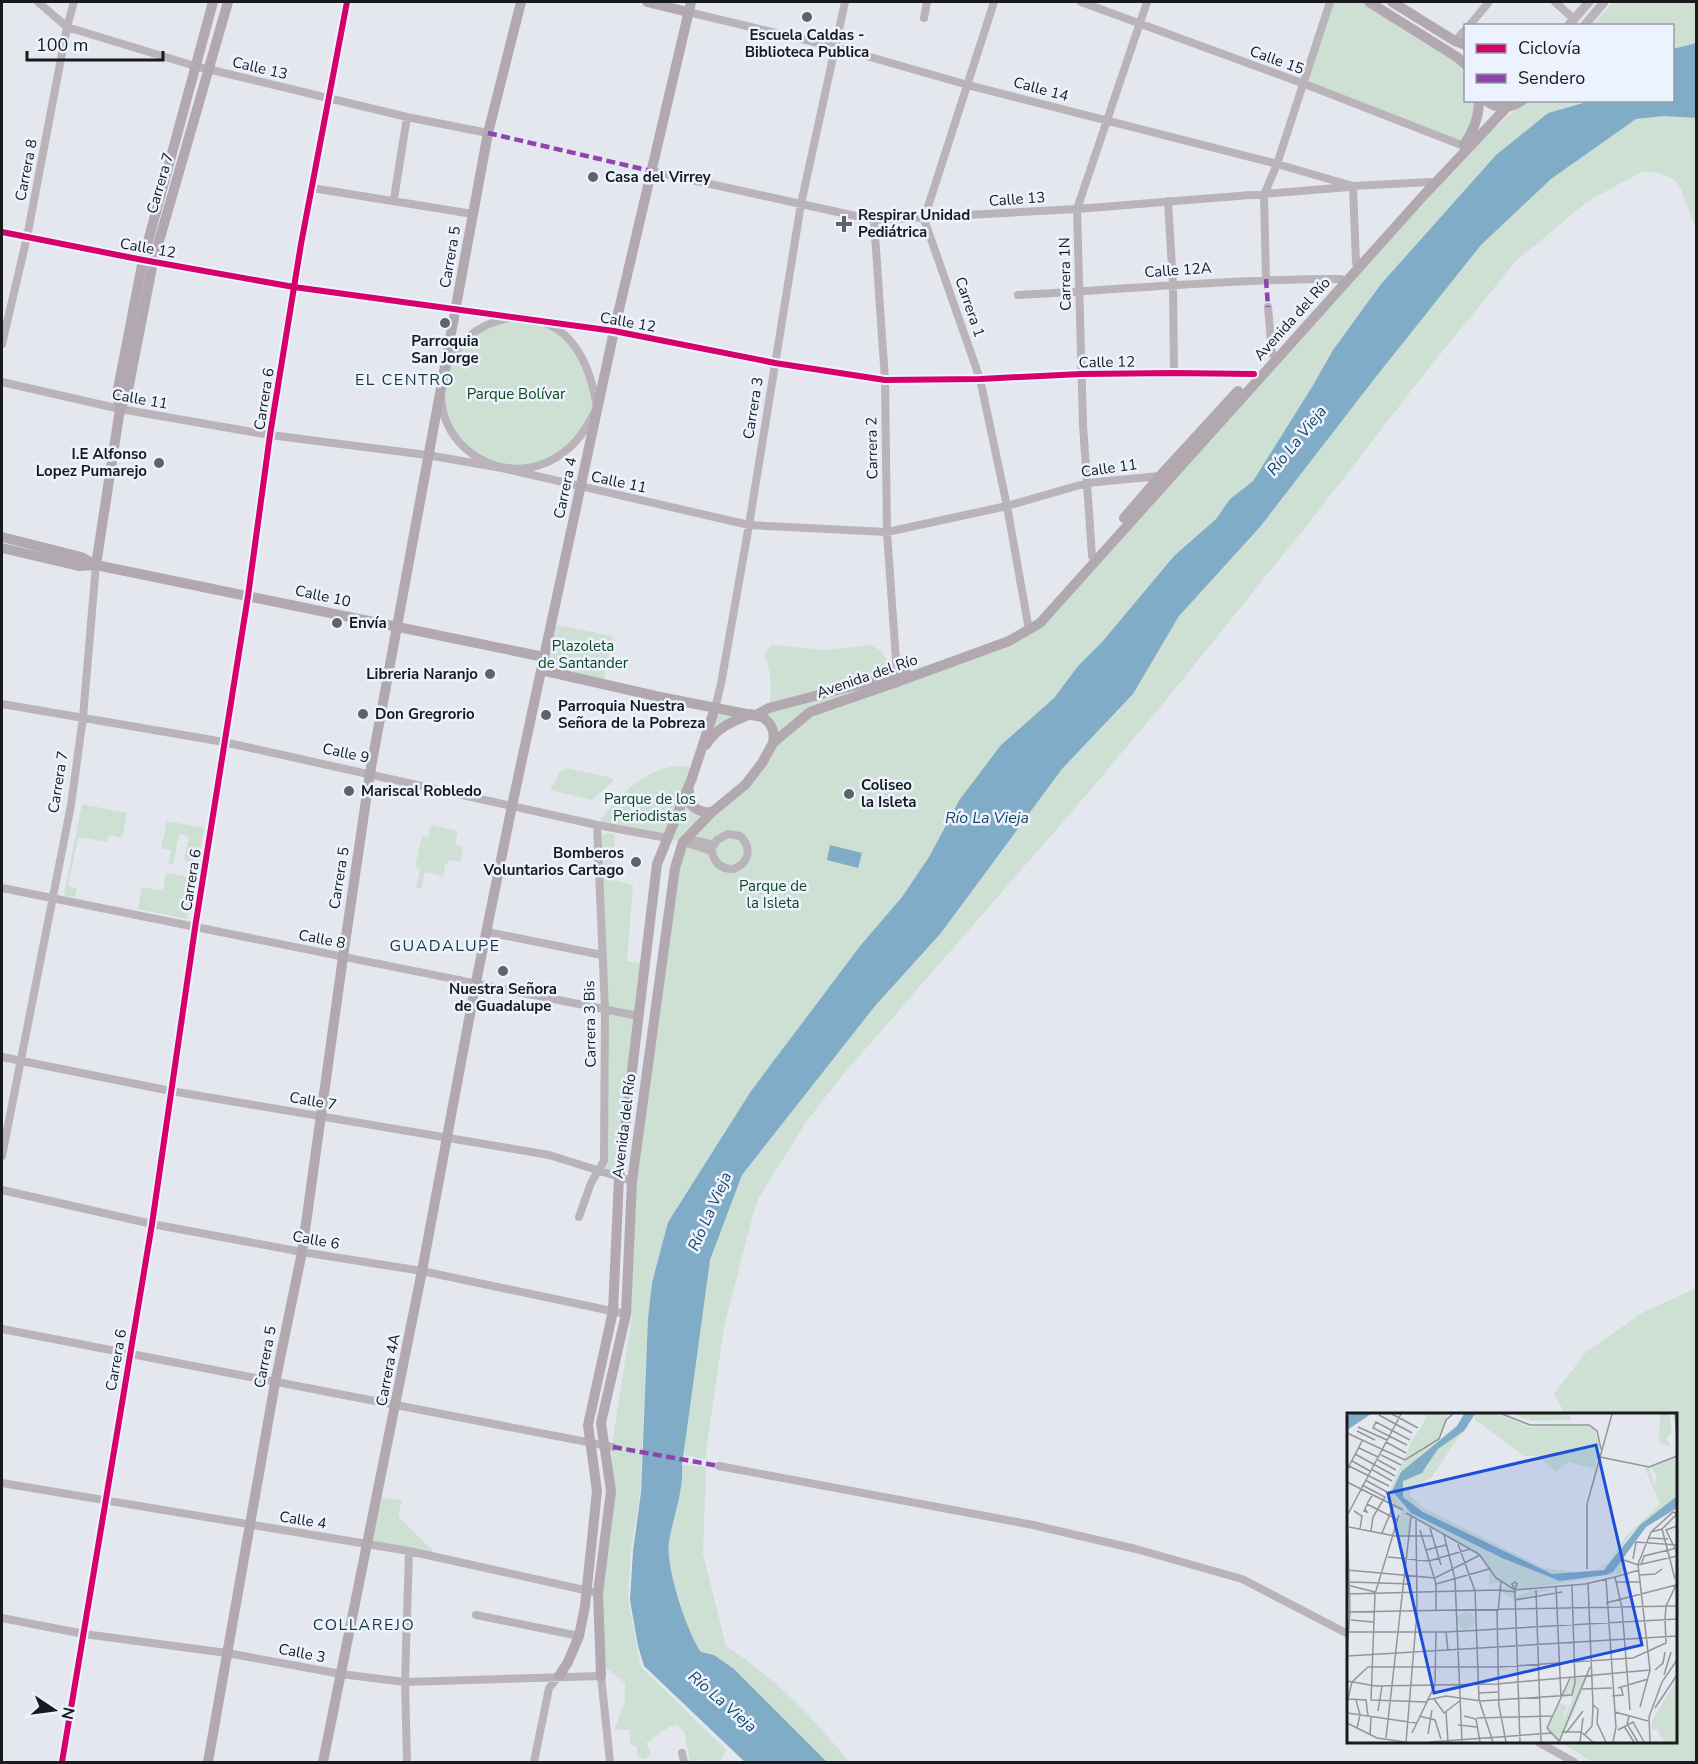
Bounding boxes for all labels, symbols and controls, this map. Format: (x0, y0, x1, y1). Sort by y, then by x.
marker: Escuela Caldas - Biblioteca Publica (800, 10, 814, 24)
scale bar (27, 24, 164, 62)
legend (1464, 24, 1674, 102)
place label: Escuela Caldas - Biblioteca Publica (745, 25, 869, 62)
text: 100 m (36, 33, 88, 57)
text: Ciclovía (1518, 36, 1581, 60)
street label: Calle 15 (1247, 41, 1307, 79)
street label: Calle 13 (230, 52, 290, 84)
text: Sendero (1518, 66, 1585, 90)
street label: Calle 14 (1011, 72, 1071, 106)
street label: Carrera 8 (10, 137, 42, 203)
street label: Carrera 7 (142, 150, 178, 216)
place label: Casa del Virrey (605, 167, 711, 187)
marker: Casa del Virrey (586, 170, 600, 184)
street label: Calle 13 (988, 187, 1046, 211)
place label: Respirar Unidad Pediátrica (858, 205, 970, 242)
marker: Respirar Unidad Pediátrica (835, 215, 853, 233)
street label: Carrera 5 (435, 224, 465, 290)
street label: Calle 12 (118, 233, 178, 263)
street label: Carrera 1N (1054, 237, 1076, 311)
street label: Calle 12A (1144, 258, 1212, 282)
street label: Avenida del Río (1249, 273, 1335, 365)
street label: Carrera 1 (950, 274, 990, 340)
street label: Calle 12 (598, 307, 658, 337)
marker: Parroquia San Jorge (438, 316, 452, 330)
place label: Parroquia San Jorge (411, 331, 479, 368)
street label: Calle 12 (1079, 352, 1135, 372)
street label: Carrera 6 (249, 367, 279, 431)
district label: EL CENTRO (355, 369, 455, 391)
street label: Carrera 3 (738, 376, 768, 440)
street label: Calle 11 (110, 384, 170, 414)
park label: Parque Bolívar (467, 384, 566, 404)
water label: Río La Vieja (1262, 401, 1332, 480)
street label: Carrera 2 (861, 417, 883, 479)
place label: I.E Alfonso Lopez Pumarejo (36, 444, 147, 481)
street label: Calle 11 (1080, 454, 1138, 482)
street label: Carrera 4 (549, 455, 581, 521)
marker: I.E Alfonso Lopez Pumarejo (152, 456, 166, 470)
street label: Calle 11 (589, 466, 649, 498)
street label: Calle 10 (293, 580, 353, 612)
place label: Envía (349, 613, 387, 633)
marker: Envía (330, 616, 344, 630)
park label: Plazoleta de Santander (538, 636, 629, 673)
street label: Avenida del Río (814, 649, 920, 703)
place label: Libreria Naranjo (366, 664, 478, 684)
marker: Libreria Naranjo (483, 667, 497, 681)
place label: Parroquia Nuestra Señora de la Pobreza (558, 696, 705, 733)
place label: Don Gregrorio (375, 704, 475, 724)
marker: Don Gregrorio (356, 707, 370, 721)
marker: Parroquia Nuestra Señora de la Pobreza (539, 708, 553, 722)
street label: Calle 9 (321, 738, 371, 768)
street label: Carrera 7 (43, 750, 73, 814)
place label: Coliseo la Isleta (861, 775, 916, 812)
place label: Mariscal Robledo (361, 781, 482, 801)
marker: Mariscal Robledo (342, 784, 356, 798)
marker: Coliseo la Isleta (842, 787, 856, 801)
park label: Parque de los Periodistas (604, 789, 696, 826)
water label: Río La Vieja (945, 807, 1029, 829)
place label: Bomberos Voluntarios Cartago (483, 843, 624, 880)
street label: Carrera 5 (324, 846, 354, 910)
street label: Carrera 6 (176, 848, 206, 912)
marker: Bomberos Voluntarios Cartago (629, 855, 643, 869)
park label: Parque de la Isleta (739, 876, 807, 913)
street label: Calle 8 (297, 925, 347, 953)
district label: GUADALUPE (389, 935, 501, 957)
marker: Nuestra Señora de Guadalupe (496, 964, 510, 978)
place label: Nuestra Señora de Guadalupe (449, 979, 557, 1016)
street label: Carrera 3 Bis (579, 980, 601, 1068)
street label: Avenida del Río (608, 1072, 640, 1180)
street label: Calle 7 (288, 1087, 338, 1115)
water label: Río La Vieja (683, 1168, 737, 1254)
street label: Calle 6 (291, 1226, 341, 1254)
street label: Carrera 5 (249, 1324, 281, 1390)
street label: Carrera 6 (101, 1327, 131, 1393)
street label: Carrera 4A (371, 1332, 405, 1408)
inset map (1347, 1413, 1677, 1743)
street label: Calle 4 (278, 1506, 328, 1534)
district label: COLLAREJO (313, 1614, 415, 1636)
street label: Calle 3 (277, 1639, 327, 1667)
water label: Río La Vieja (683, 1666, 761, 1738)
north arrow (24, 1680, 84, 1740)
text: N (56, 1705, 80, 1721)

